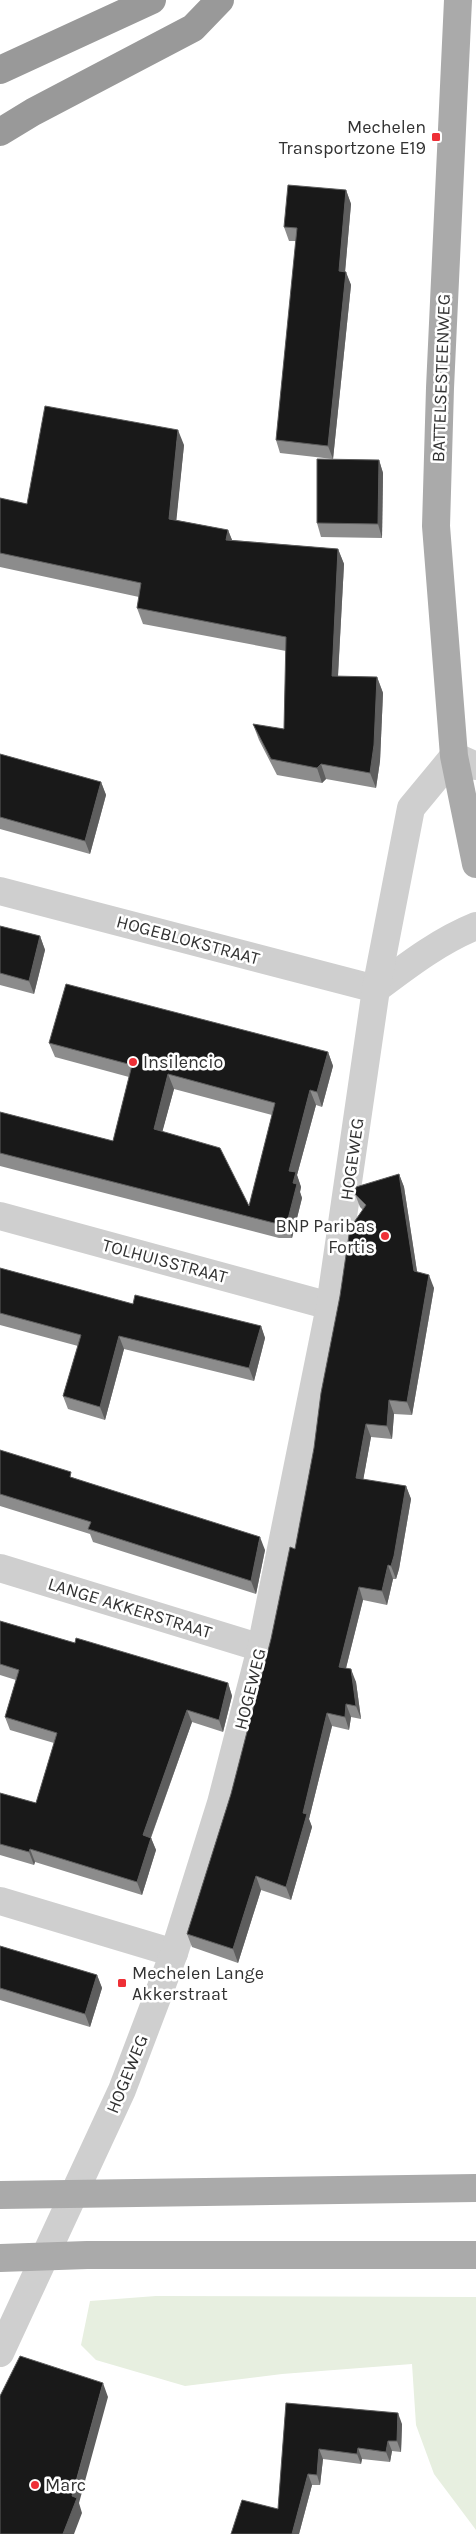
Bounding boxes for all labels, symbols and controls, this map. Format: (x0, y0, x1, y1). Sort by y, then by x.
place label: Mechelen Transportzone E19 (279, 116, 426, 159)
marker: Mechelen Transportzone E19 (430, 131, 442, 143)
street label: BATTELSESTEENWEG (427, 293, 455, 463)
street label: HOGEBLOKSTRAAT (114, 910, 262, 970)
place label: Insilencio (143, 1051, 223, 1073)
marker: Insilencio (127, 1056, 139, 1068)
street label: HOGEWEG (335, 1116, 369, 1202)
place label: BNP Paribas Fortis (275, 1215, 375, 1258)
marker: BNP Paribas Fortis (379, 1230, 391, 1242)
street label: TOLHUISSTRAAT (100, 1234, 230, 1288)
street label: LANGE AKKERSTRAAT (45, 1573, 215, 1643)
street label: HOGEWEG (229, 1646, 271, 1732)
place label: Mechelen Lange Akkerstraat (132, 1962, 264, 2005)
marker: Mechelen Lange Akkerstraat (116, 1977, 128, 1989)
street label: HOGEWEG (101, 2031, 153, 2117)
place label: Marc (45, 2474, 86, 2496)
marker: Marc (29, 2479, 41, 2491)

